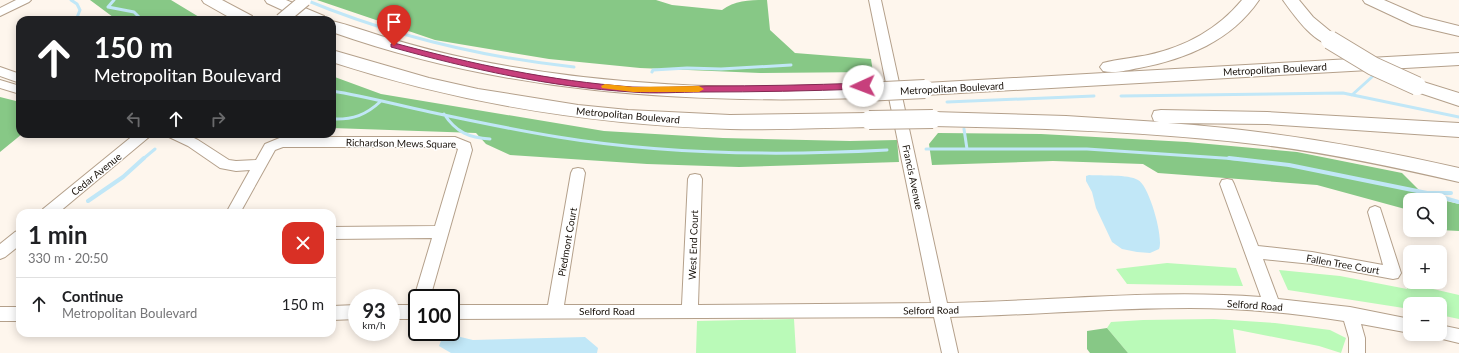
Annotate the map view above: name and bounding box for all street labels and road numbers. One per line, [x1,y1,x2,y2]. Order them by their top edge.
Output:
street label: Metropolitan Boulevard [1223,60,1327,78]
street label: Metropolitan Boulevard [900,79,1004,97]
street label: Metropolitan Boulevard [576,104,680,126]
street label: Richardson Mews Square [346,136,456,150]
street label: Francis Avenue [900,143,926,211]
street label: Cedar Avenue [68,150,124,198]
street label: Piedmont Court [555,206,579,277]
street label: West End Court [686,209,700,280]
street label: Fallen Tree Court [1305,252,1381,276]
street label: Selford Road [1227,297,1283,313]
street label: Selford Road [903,304,959,316]
street label: Selford Road [579,305,635,317]

